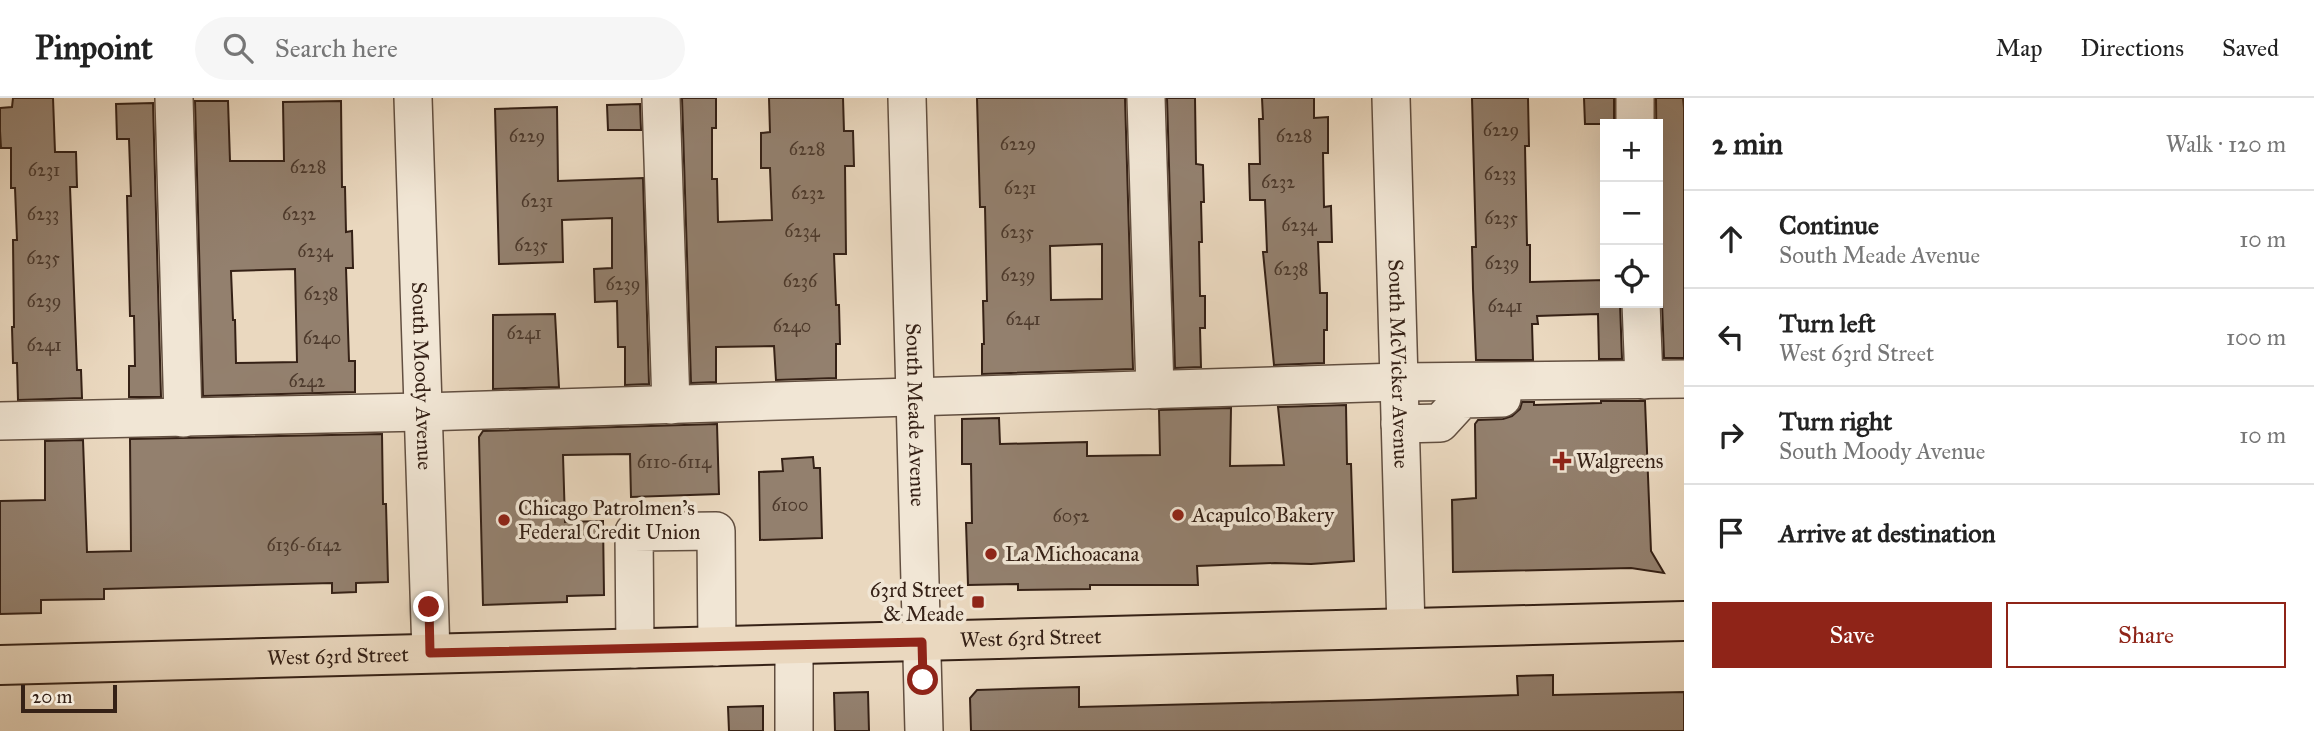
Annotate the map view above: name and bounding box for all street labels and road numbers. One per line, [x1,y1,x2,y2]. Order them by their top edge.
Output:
street label: South McVicker Avenue [1383,259,1414,469]
street label: South Moody Avenue [406,281,438,471]
street label: South Meade Avenue [900,323,931,507]
street label: West 63rd Street [959,623,1102,653]
street label: West 63rd Street [267,641,410,671]

